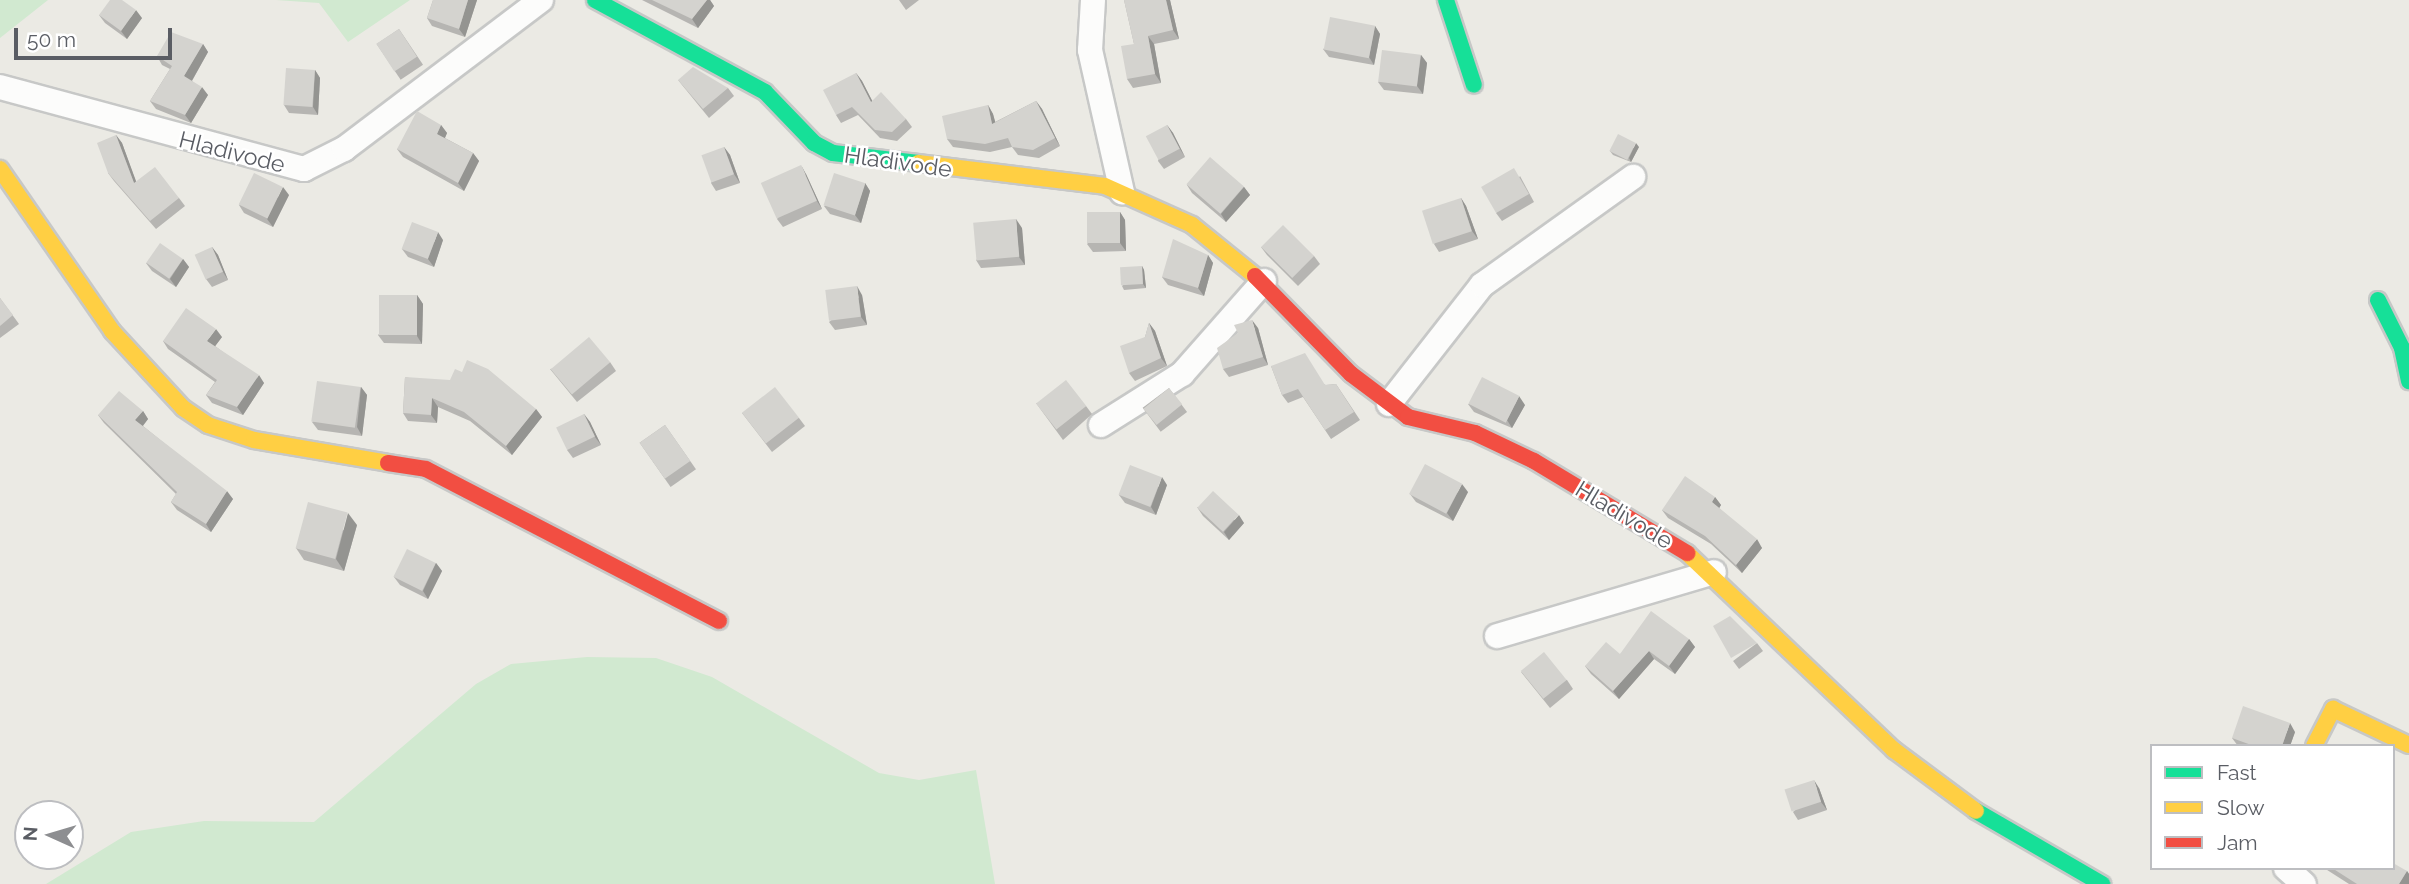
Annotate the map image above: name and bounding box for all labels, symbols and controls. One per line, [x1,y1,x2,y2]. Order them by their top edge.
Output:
scale bar [18,14,175,58]
text: 50 m [27,27,76,52]
street label: Hladivode [176,125,288,179]
street label: Hladivode [842,141,954,183]
street label: Hladivode [1570,475,1678,555]
legend [2150,744,2395,870]
text: Fast [2217,760,2257,785]
text: Slow [2217,795,2265,820]
north arrow [14,800,84,870]
text: N [19,826,42,842]
text: Jam [2217,830,2258,855]

